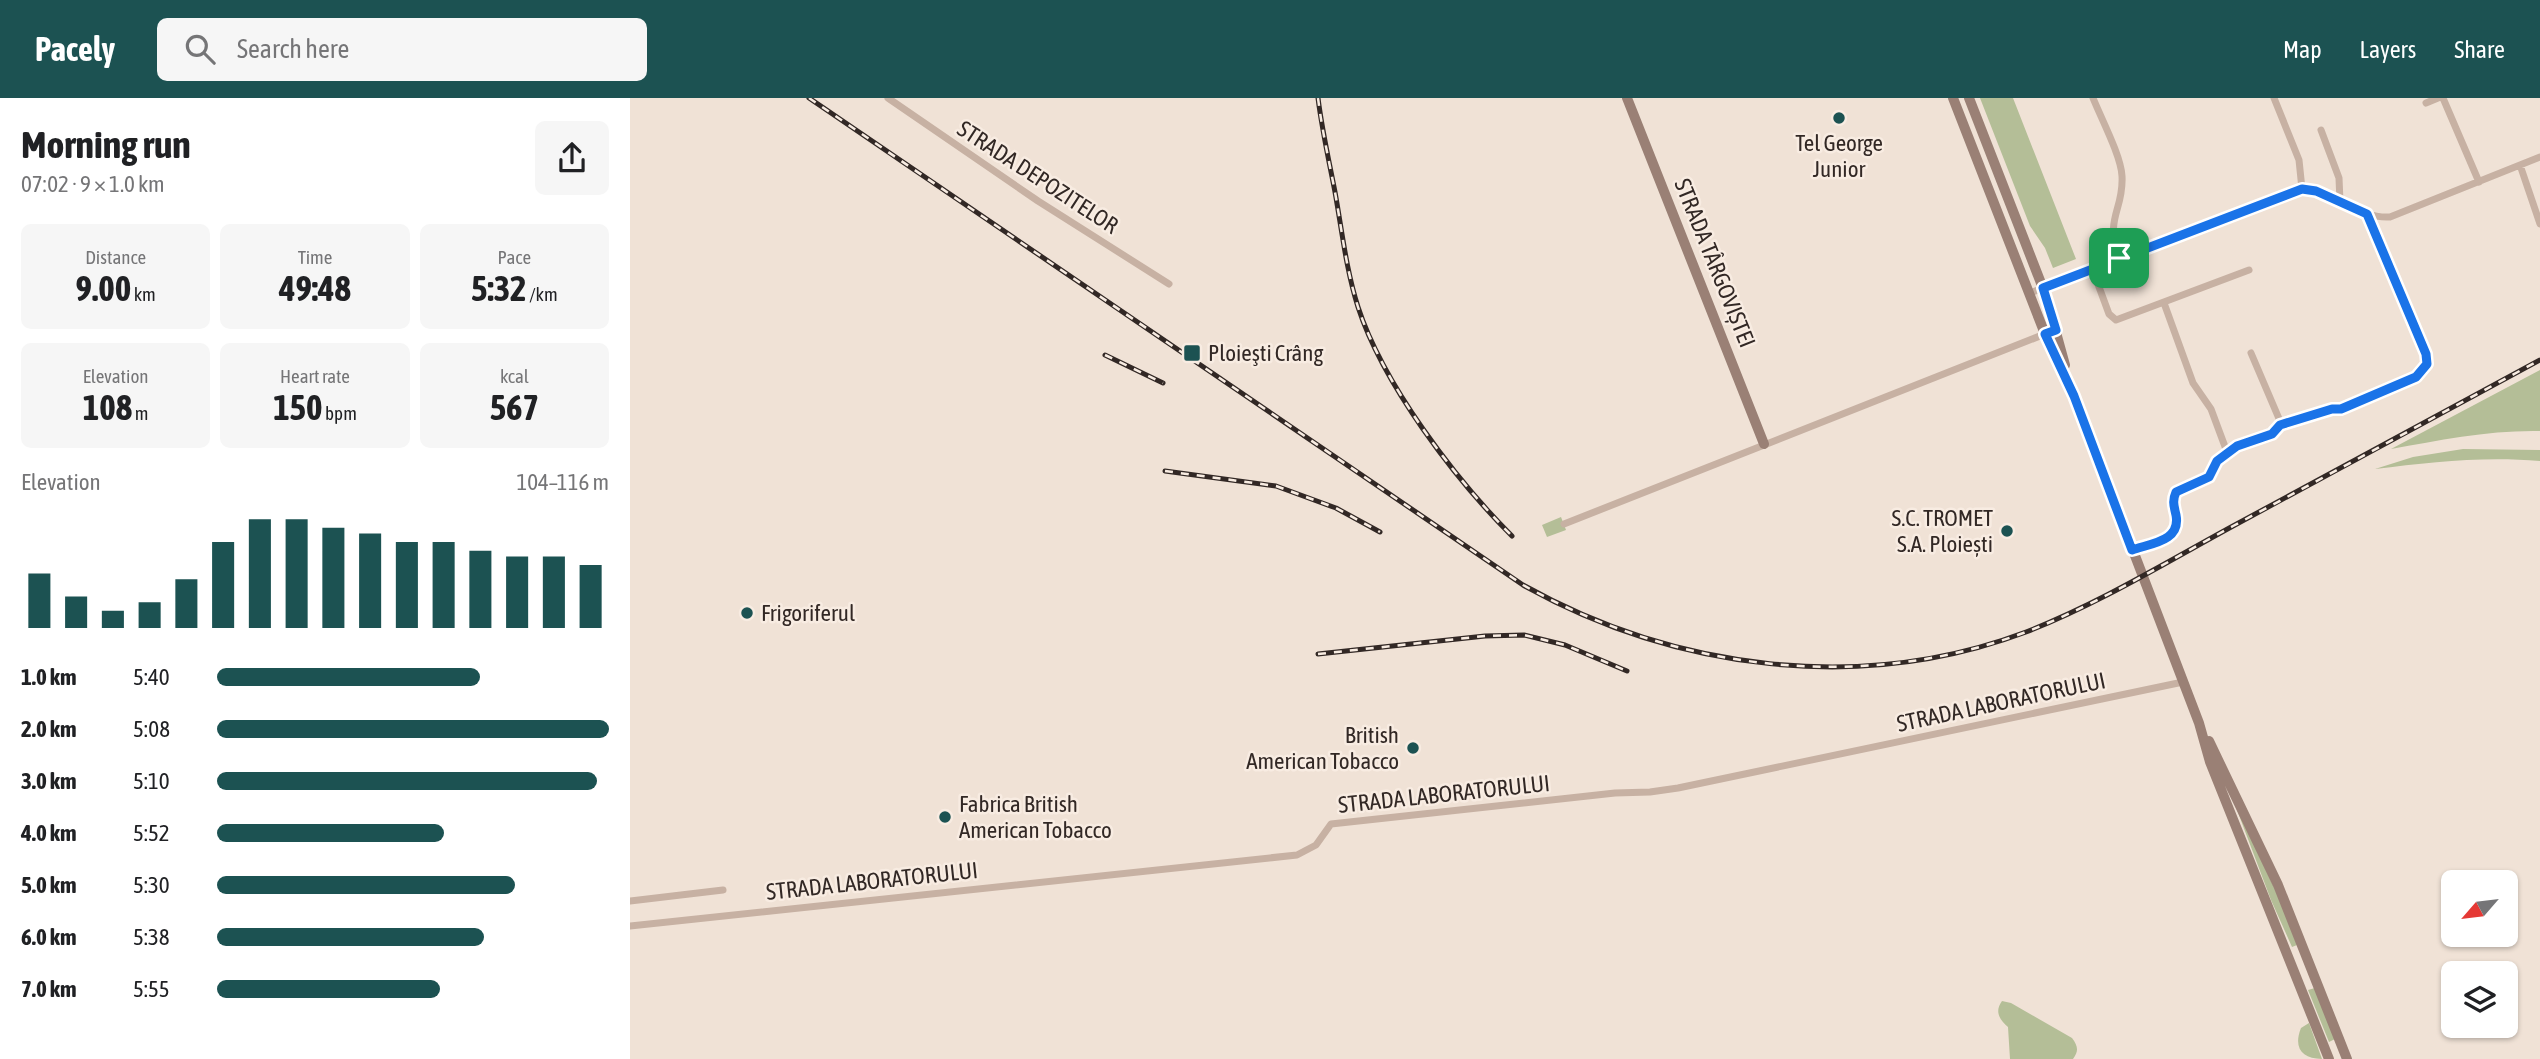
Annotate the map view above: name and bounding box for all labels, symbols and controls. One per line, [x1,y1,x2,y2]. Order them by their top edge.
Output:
search box [157,18,647,81]
text: Pacely [35,30,115,68]
icon: search [181,30,219,68]
text: Search here [237,34,349,64]
text: Map [2283,36,2322,63]
text: Layers [2360,36,2416,63]
text: Share [2454,36,2505,63]
marker: Tel George Junior [1831,110,1847,126]
street label: STRADA DEPOZITELOR [953,115,1124,239]
button: share [535,121,609,195]
text: Morning run [21,123,191,166]
place label: Tel George Junior [1795,130,1883,182]
text: 07:02 · 9 × 1.0 km [21,171,165,197]
street label: STRADA TÂRGOVIȘTEI [1669,175,1761,351]
pin [2089,228,2149,288]
icon: arrive [2100,239,2138,277]
text: Distance [85,246,146,268]
text: Time [298,246,332,268]
text: Pace [498,246,531,268]
text: 9.00 [76,268,131,308]
text: 49:48 [279,268,351,308]
text: 5:32 [471,268,527,308]
text: km [131,283,156,305]
text: /km [527,283,558,305]
place label: Ploieşti Crâng [1208,340,1323,366]
marker: Ploieşti Crâng [1182,343,1202,363]
text: Elevation [83,365,149,387]
text: Heart rate [280,365,350,387]
text: kcal [500,365,529,387]
text: 108 [83,387,132,427]
text: 150 [273,387,323,427]
text: 567 [490,387,539,427]
text: m [132,402,148,424]
text: bpm [323,402,357,424]
text: Elevation [21,469,101,495]
text: 104–116 m [516,469,609,495]
place label: S.C. TROMET S.A. Ploiești [1892,505,1993,557]
marker: S.C. TROMET S.A. Ploiești [1999,523,2015,539]
place label: Frigoriferul [761,600,855,626]
marker: Frigoriferul [739,605,755,621]
text: 1.0 km [21,664,77,690]
text: 5:40 [133,664,170,690]
street label: STRADA LABORATORULUI [1894,667,2108,737]
text: 2.0 km [21,716,77,742]
text: 5:08 [133,716,170,742]
place label: British American Tobacco [1246,722,1399,774]
marker: British American Tobacco [1405,740,1421,756]
text: 3.0 km [21,768,77,794]
text: 5:10 [133,768,170,794]
street label: STRADA LABORATORULUI [1337,770,1551,818]
place label: Fabrica British American Tobacco [959,791,1112,843]
marker: Fabrica British American Tobacco [937,809,953,825]
text: 4.0 km [21,820,77,846]
text: 5:52 [133,820,170,846]
street label: STRADA LABORATORULUI [765,857,979,905]
north arrow [2441,870,2518,947]
map controls [2441,870,2518,1038]
text: 5.0 km [21,872,77,898]
text: 5:30 [133,872,170,898]
text: 6.0 km [21,924,77,950]
text: 5:38 [133,924,170,950]
button: layers [2441,961,2518,1038]
text: 7.0 km [21,976,77,1002]
text: 5:55 [133,976,170,1002]

